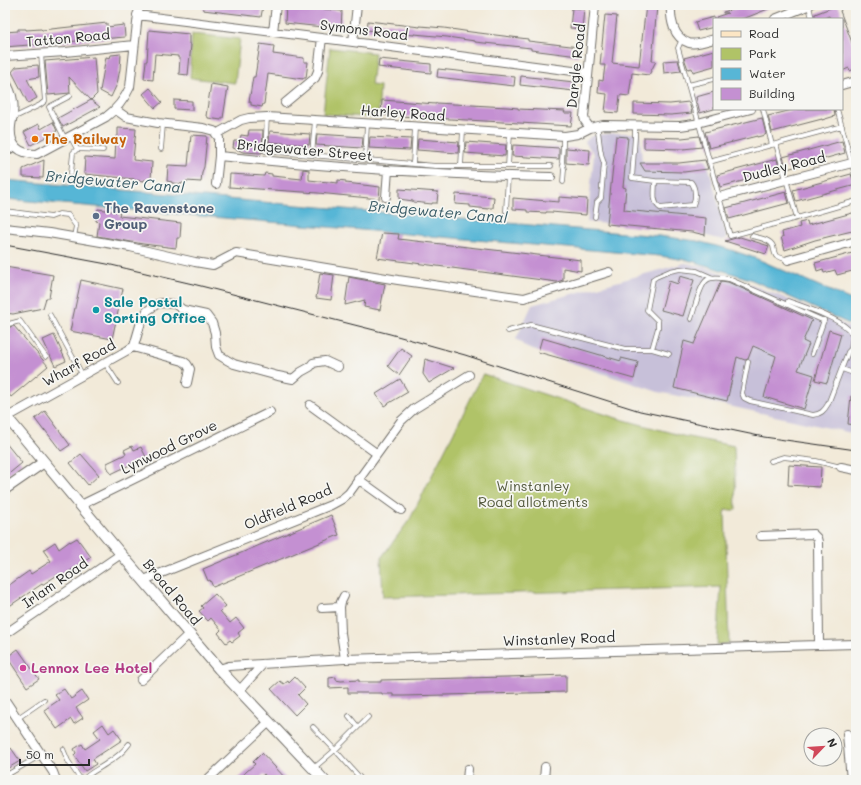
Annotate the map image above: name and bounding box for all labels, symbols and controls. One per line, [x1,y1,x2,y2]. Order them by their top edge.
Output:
street label: Symons Road [319,15,409,44]
legend [713,18,843,110]
street label: Dargle Road [562,23,589,109]
street label: Tatton Road [25,24,111,51]
text: Road [749,25,779,41]
text: Park [749,45,776,61]
text: Water [749,65,786,81]
text: Building [749,85,795,101]
street label: Harley Road [360,100,446,125]
place label: The Railway [43,129,127,148]
marker: The Railway [30,134,40,144]
street label: Bridgewater Street [236,134,374,165]
street label: Dudley Road [740,147,828,186]
water label: Bridgewater Canal [45,165,186,197]
water label: Bridgewater Canal [368,195,509,227]
place label: The Ravenstone Group [104,198,214,233]
marker: The Ravenstone Group [91,211,101,221]
place label: Sale Postal Sorting Office [104,292,206,327]
marker: Sale Postal Sorting Office [91,305,101,315]
street label: Wharf Road [39,335,119,390]
street label: Lynwood Grove [117,415,220,478]
park label: Winstanley Road allotments [478,476,588,511]
street label: Oldfield Road [241,479,335,534]
street label: Irlam Road [18,553,91,612]
street label: Broad Road [139,555,206,629]
street label: Winstanley Road [502,627,616,650]
place label: Lennox Lee Hotel [31,658,152,677]
marker: Lennox Lee Hotel [18,663,28,673]
north arrow [803,727,843,767]
text: N [824,736,841,750]
scale bar [20,741,89,767]
text: 50 m [26,746,54,762]

